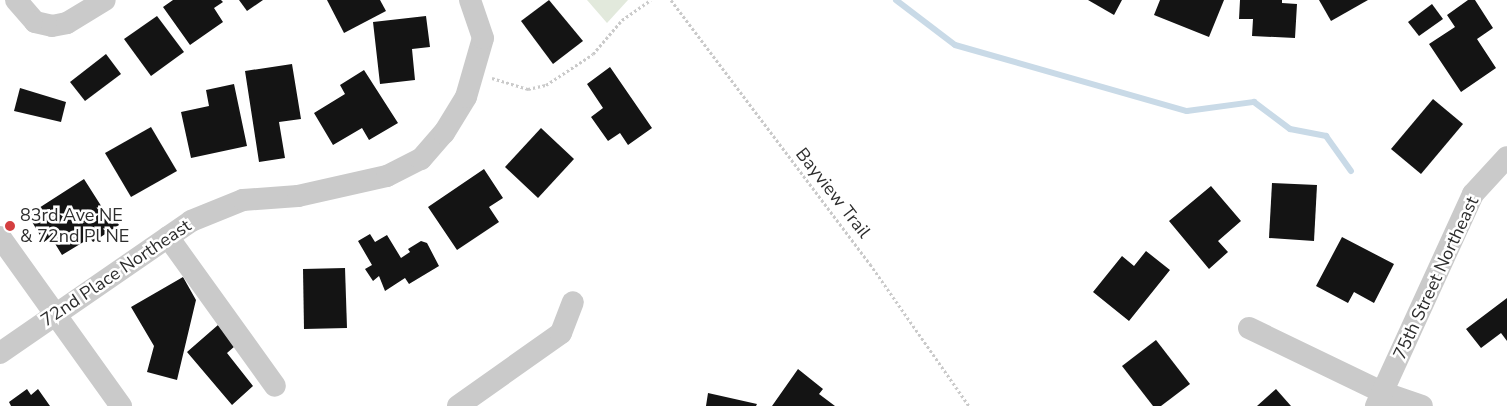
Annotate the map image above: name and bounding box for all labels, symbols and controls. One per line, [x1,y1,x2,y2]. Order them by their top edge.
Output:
street label: Bayview Trail [791,144,875,242]
street label: 75th Street Northeast [1389,193,1483,363]
place label: 83rd Ave NE & 72nd Pl NE [20,205,129,248]
street label: 72nd Place Northeast [37,215,195,331]
marker: 83rd Ave NE & 72nd Pl NE [4,220,16,232]

